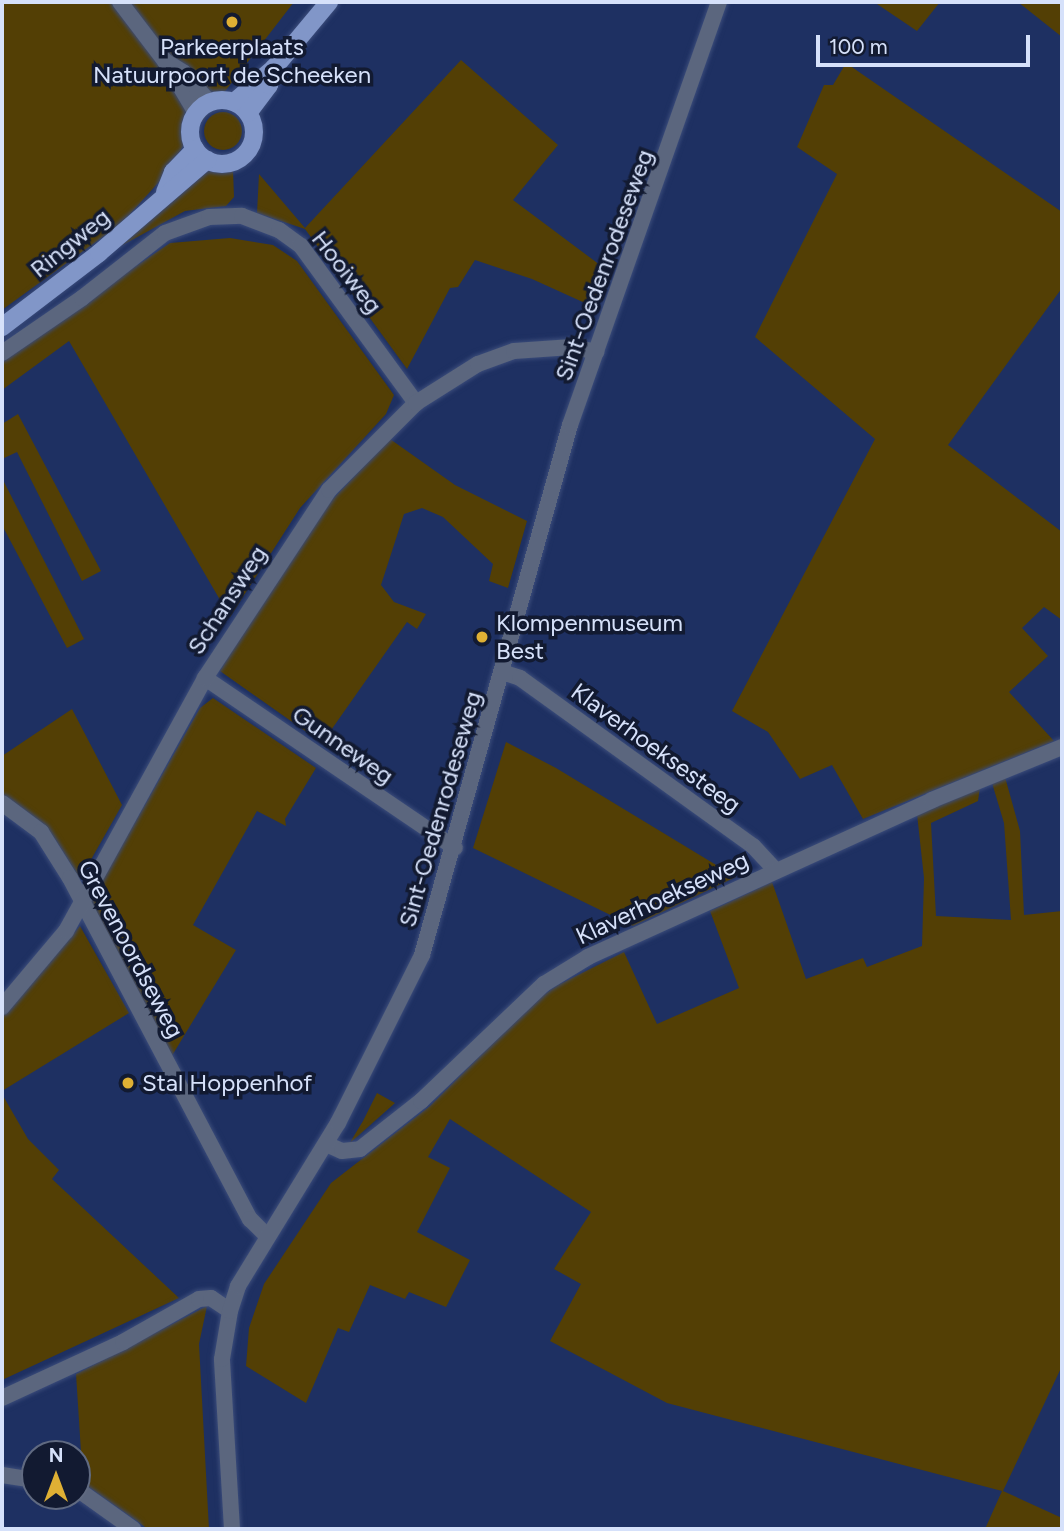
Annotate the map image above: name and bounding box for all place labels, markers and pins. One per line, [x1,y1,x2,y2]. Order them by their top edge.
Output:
marker: Parkeerplaats Natuurpoort de Scheeken [224,14,240,30]
place label: Parkeerplaats Natuurpoort de Scheeken [93,33,371,89]
place label: Klompenmuseum Best [496,609,683,665]
marker: Klompenmuseum Best [474,629,490,645]
place label: Stal Hoppenhof [142,1069,312,1097]
marker: Stal Hoppenhof [120,1075,136,1091]

